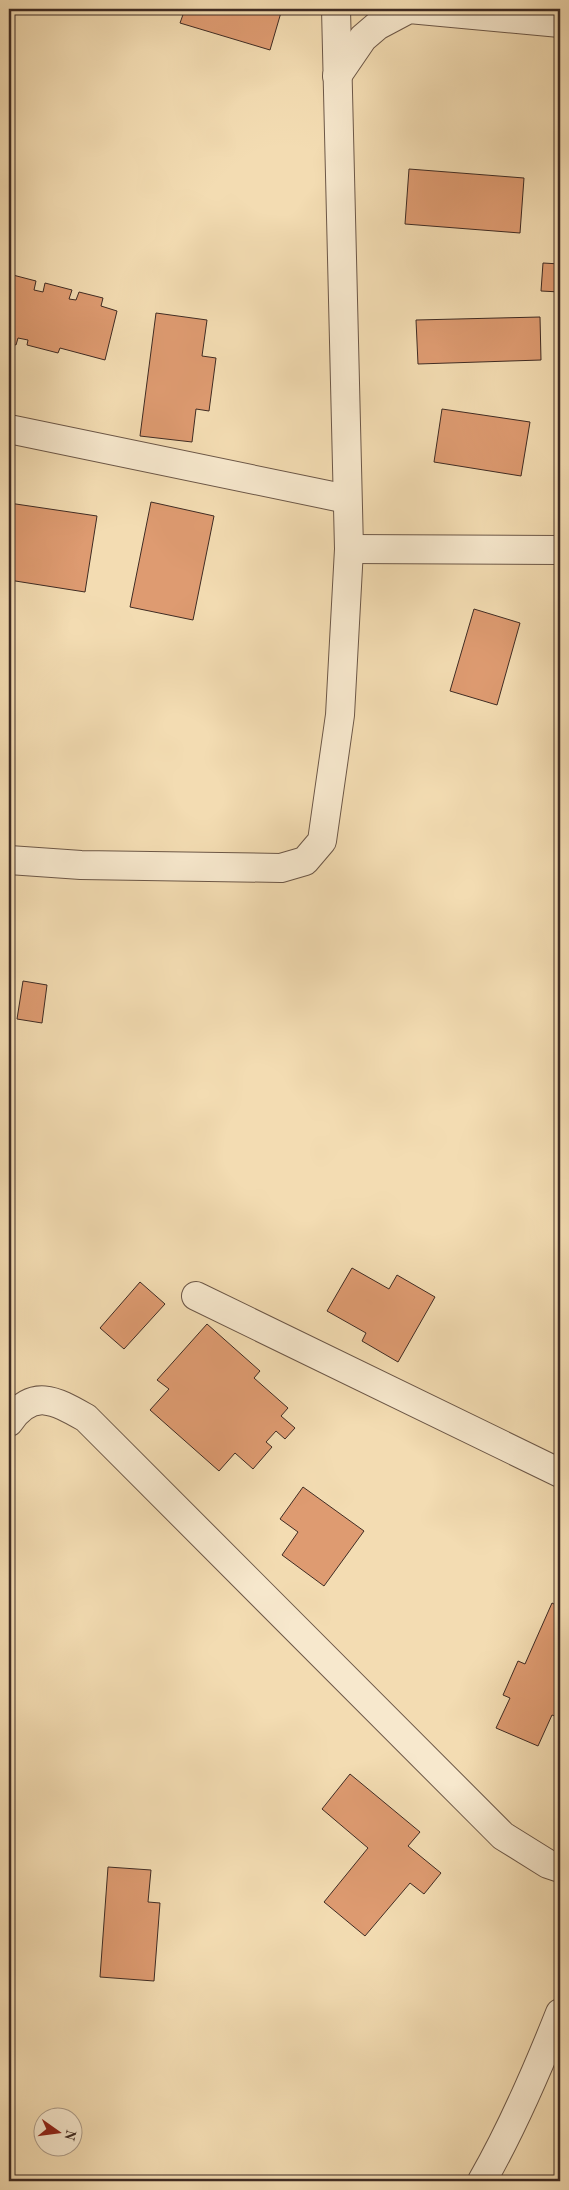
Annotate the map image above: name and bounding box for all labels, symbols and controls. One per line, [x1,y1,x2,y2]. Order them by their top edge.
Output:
north arrow [32,2108,82,2158]
text: N [61,2128,78,2142]

